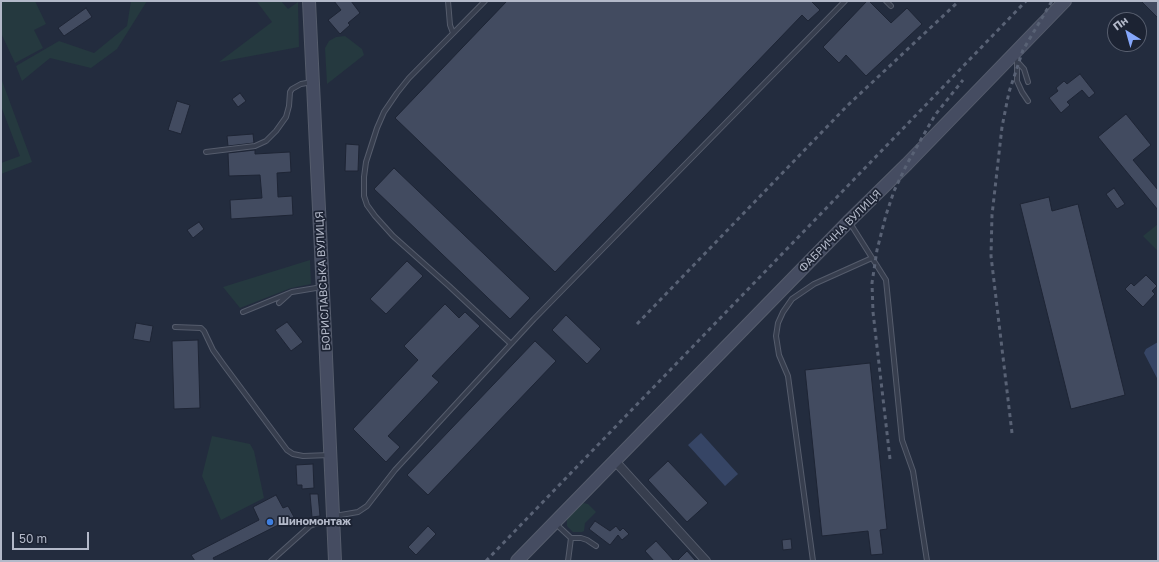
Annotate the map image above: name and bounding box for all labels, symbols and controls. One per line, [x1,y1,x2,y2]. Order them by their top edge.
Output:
north arrow [1107,12,1147,52]
text: Пн [1110,13,1130,33]
street label: ФАБРИЧНА ВУЛИЦЯ [796,187,884,275]
street label: БОРИСЛАВСЬКА ВУЛИЦЯ [313,211,333,351]
place label: Шиномонтаж [278,515,351,529]
marker: Шиномонтаж [265,517,275,527]
scale bar [14,524,91,550]
text: 50 m [19,531,47,546]

